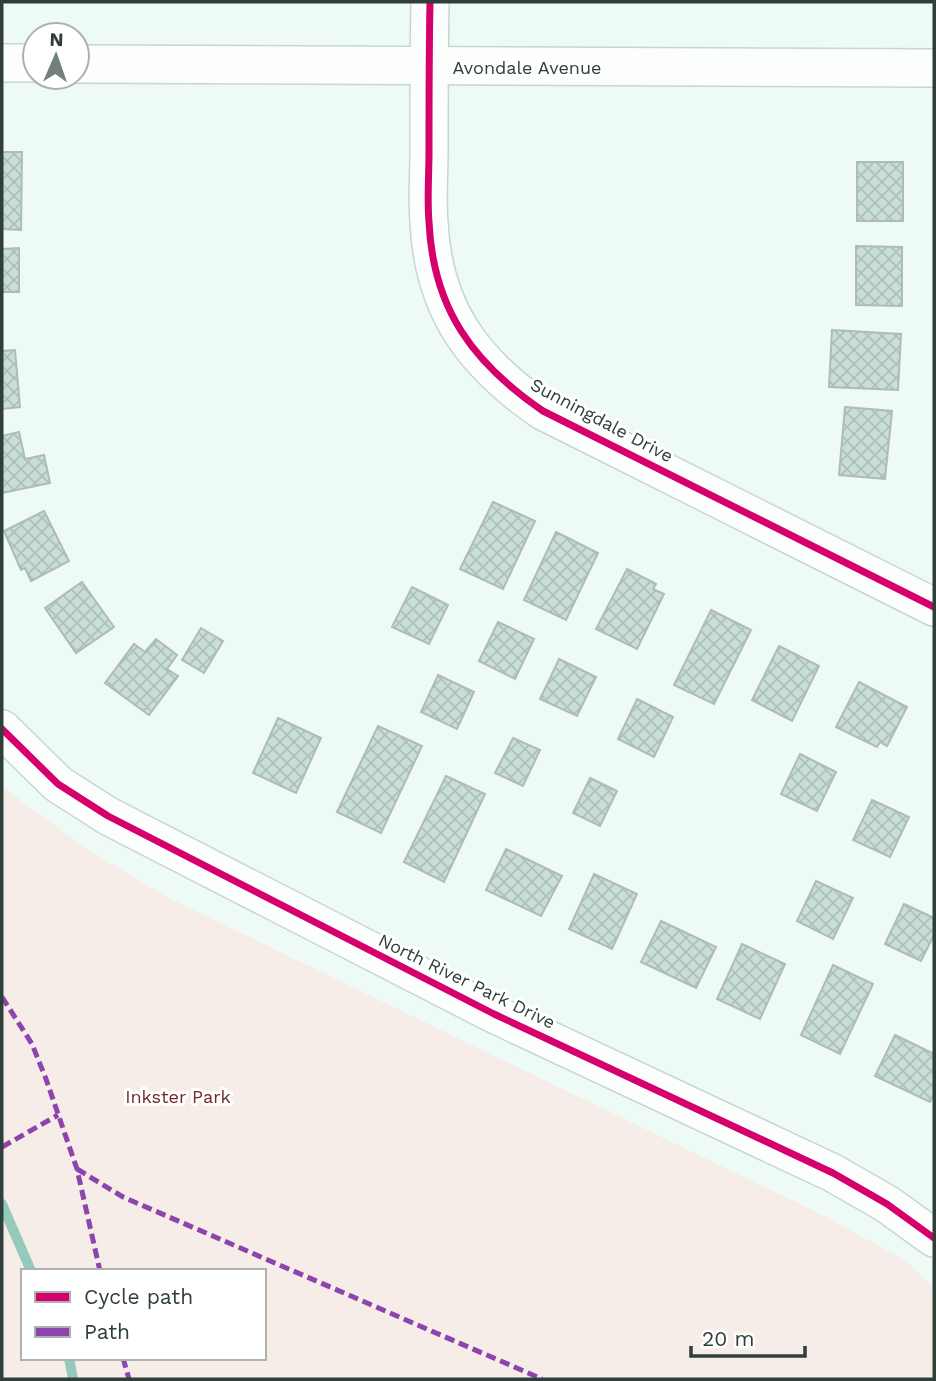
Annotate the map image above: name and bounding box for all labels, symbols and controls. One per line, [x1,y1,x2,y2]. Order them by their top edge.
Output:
north arrow [21,21,91,91]
text: N [49,28,64,51]
street label: Avondale Avenue [452,57,602,78]
street label: Sunningdale Drive [527,373,677,467]
street label: North River Park Drive [375,929,559,1033]
park label: Inkster Park [125,1086,231,1107]
legend [21,1269,266,1360]
text: Cycle path [84,1284,193,1309]
scale bar [691,1314,805,1358]
text: Path [84,1319,130,1344]
text: 20 m [702,1326,754,1351]

